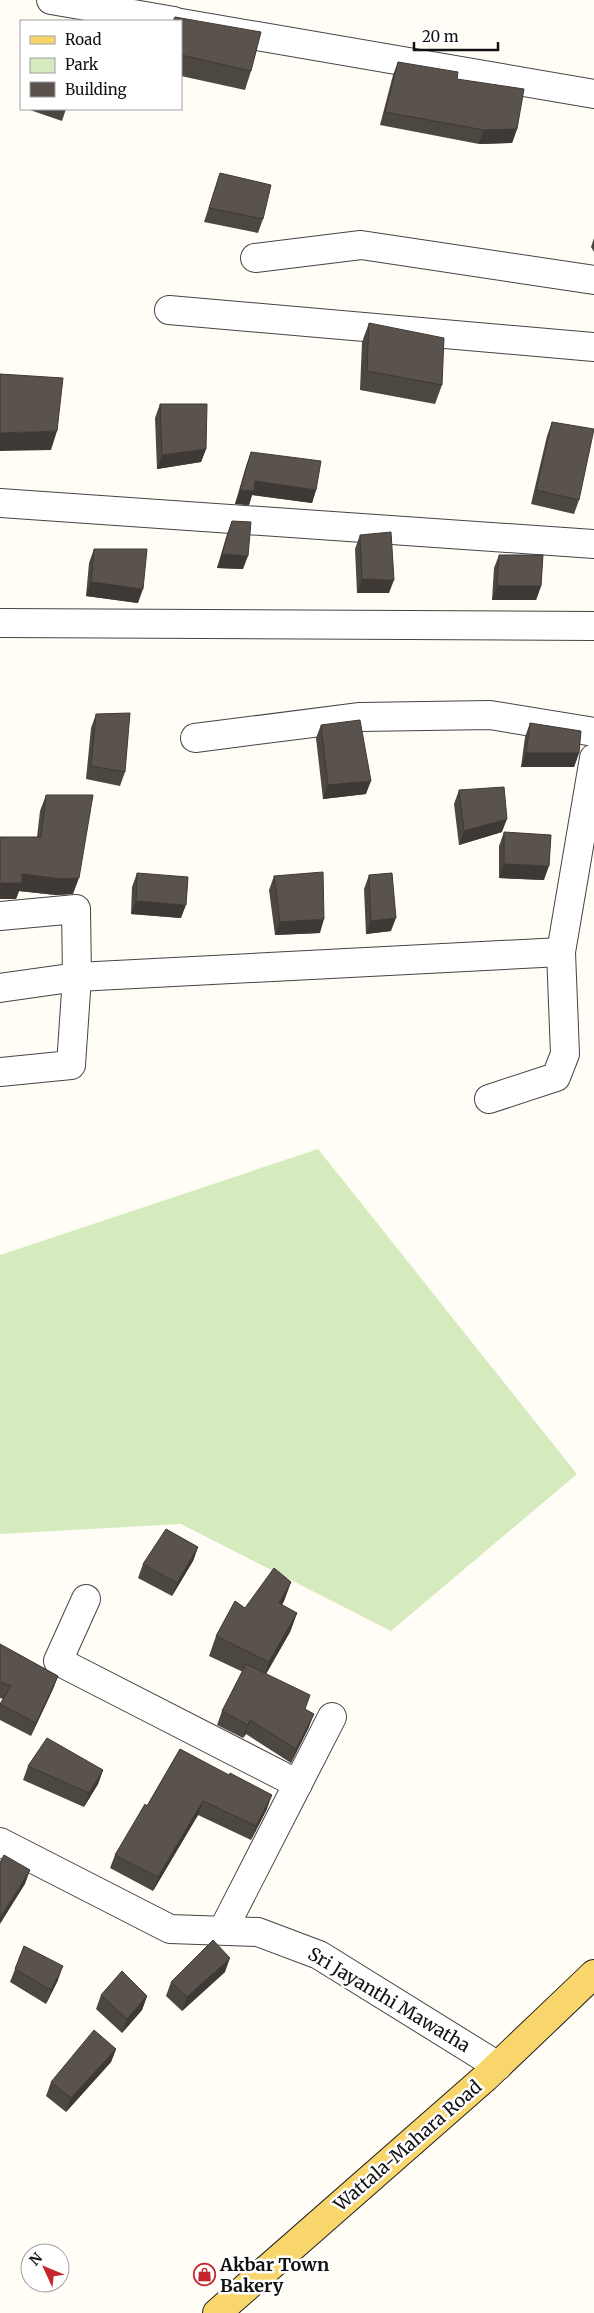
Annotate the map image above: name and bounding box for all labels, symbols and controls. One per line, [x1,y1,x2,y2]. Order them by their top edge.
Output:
legend [20,20,182,110]
scale bar [414,20,498,52]
text: 20 m [422,27,459,46]
text: Road [65,30,101,49]
text: Park [65,55,99,74]
text: Building [65,80,127,99]
street label: Sri Jayanthi Mawatha [304,1942,475,2057]
street label: Wattala-Mahara Road [328,2075,486,2217]
north arrow [20,2243,70,2293]
text: N [25,2249,46,2269]
place label: Akbar Town Bakery [219,2253,329,2297]
shop icon: Akbar Town Bakery [192,2263,216,2287]

